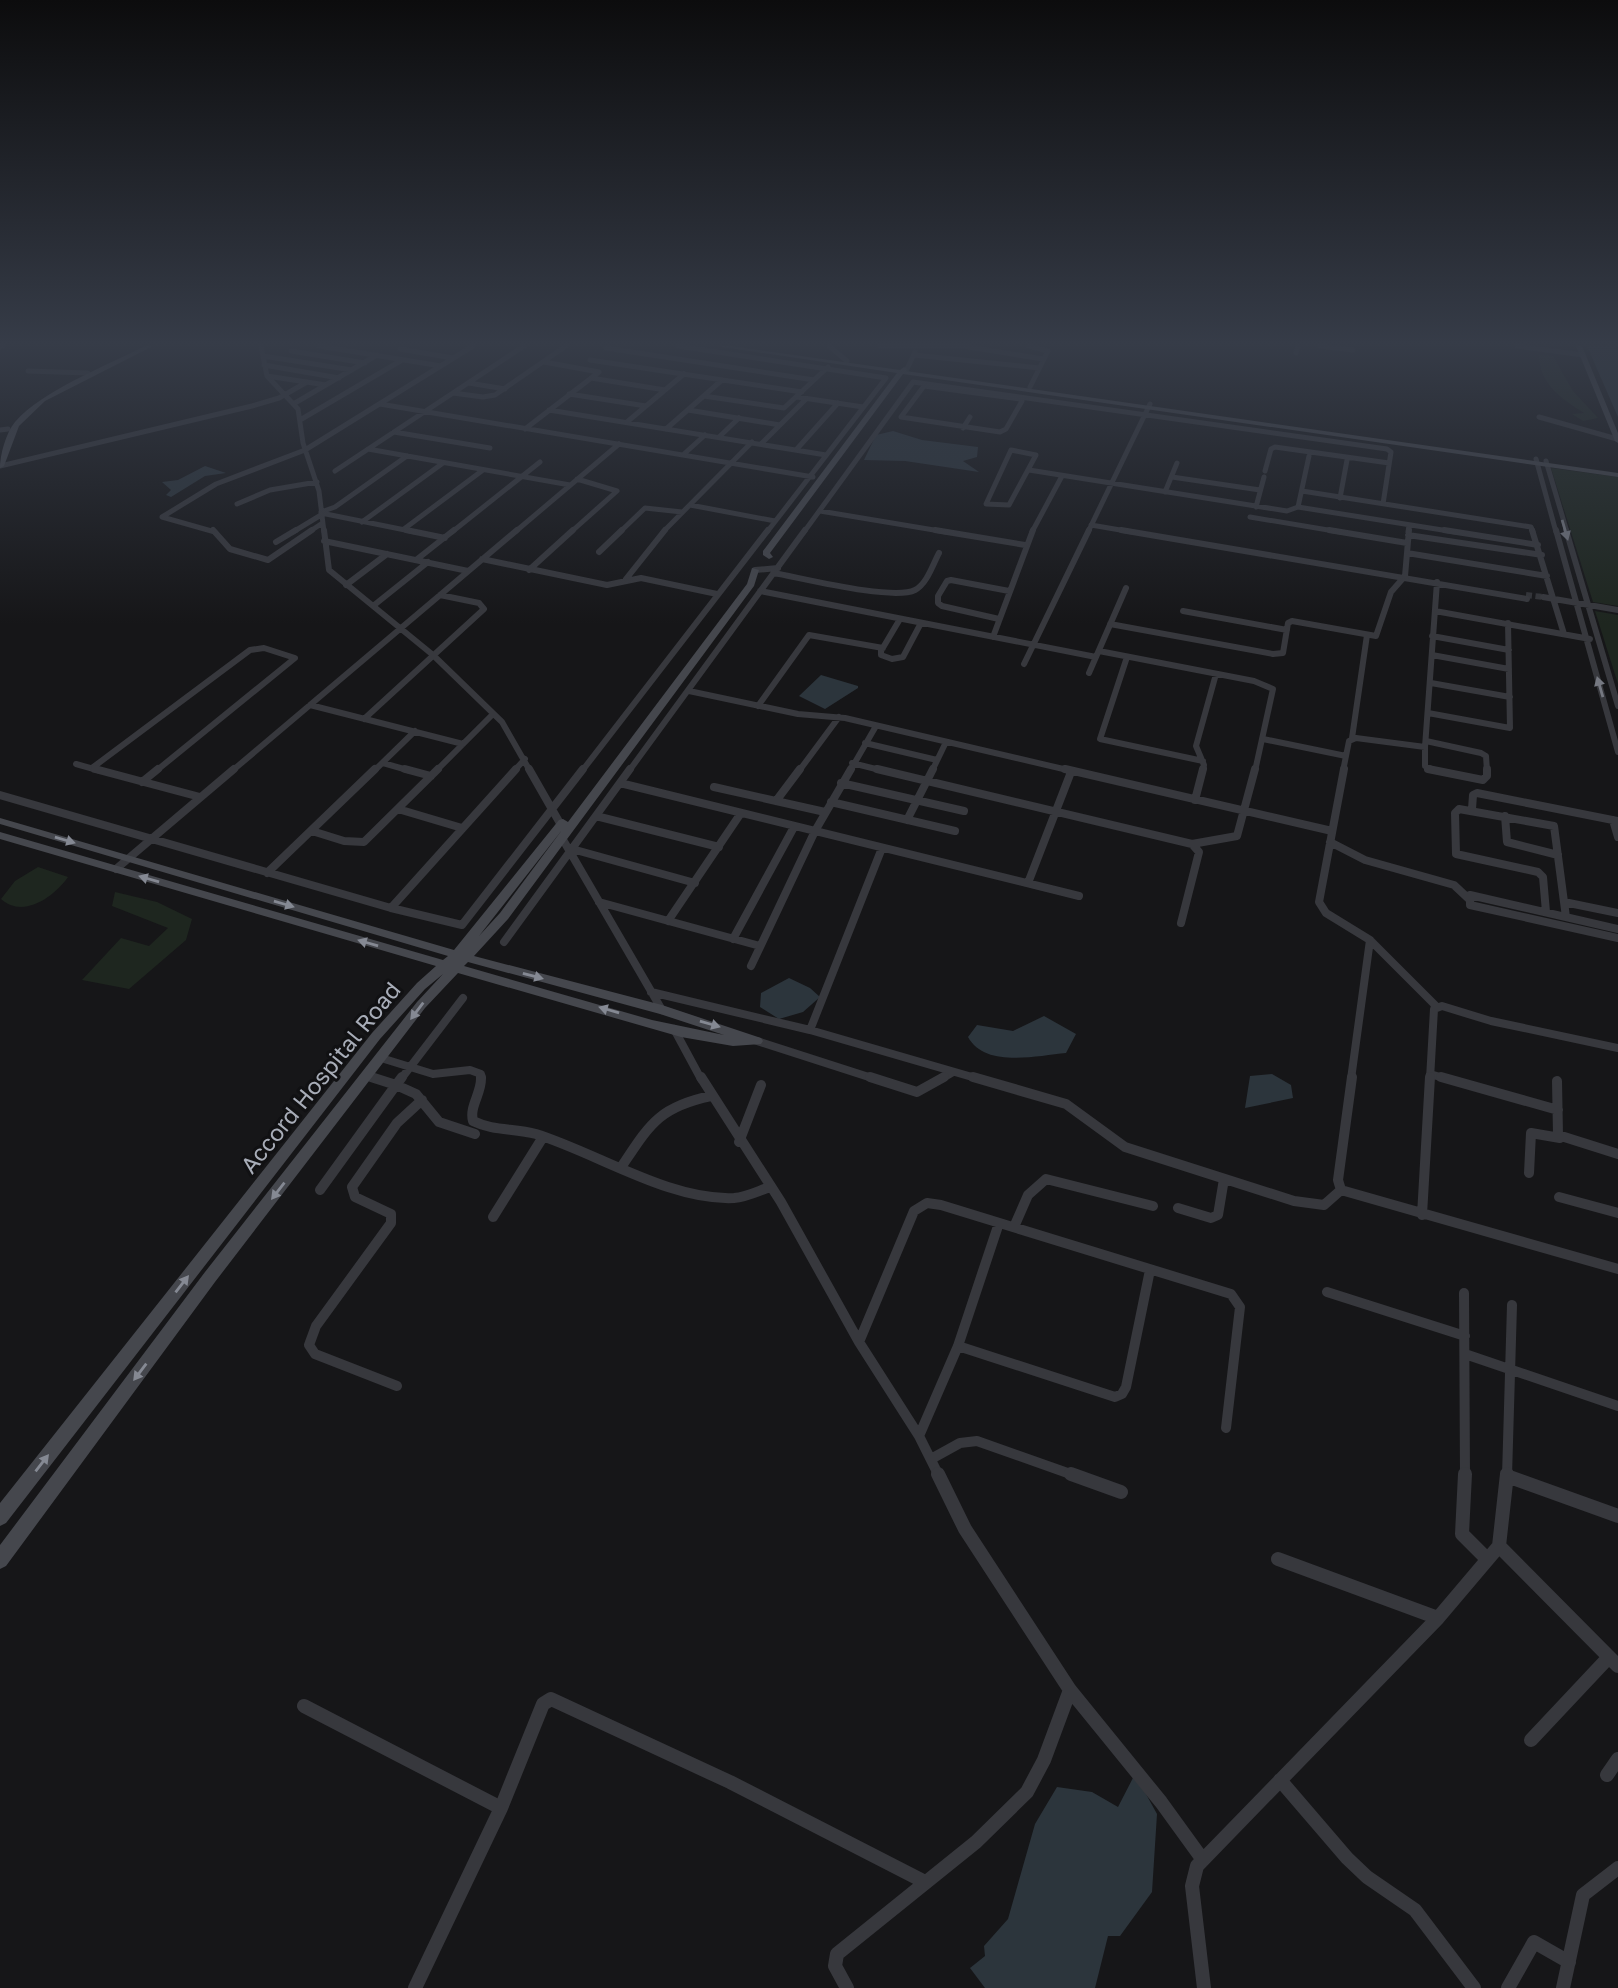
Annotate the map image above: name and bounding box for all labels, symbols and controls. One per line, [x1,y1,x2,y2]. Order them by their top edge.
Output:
one-way arrow [1560,519,1571,541]
one-way arrow [1594,676,1604,697]
one-way arrow [55,835,77,846]
one-way arrow [138,874,159,884]
one-way arrow [273,900,294,910]
one-way arrow [357,938,378,948]
one-way arrow [523,971,545,982]
street label: Accord Hospital Road [234,976,406,1178]
one-way arrow [410,1002,424,1020]
one-way arrow [598,1005,619,1015]
one-way arrow [700,1020,721,1030]
one-way arrow [271,1182,286,1200]
one-way arrow [174,1275,189,1292]
one-way arrow [133,1363,147,1381]
one-way arrow [34,1454,49,1472]

